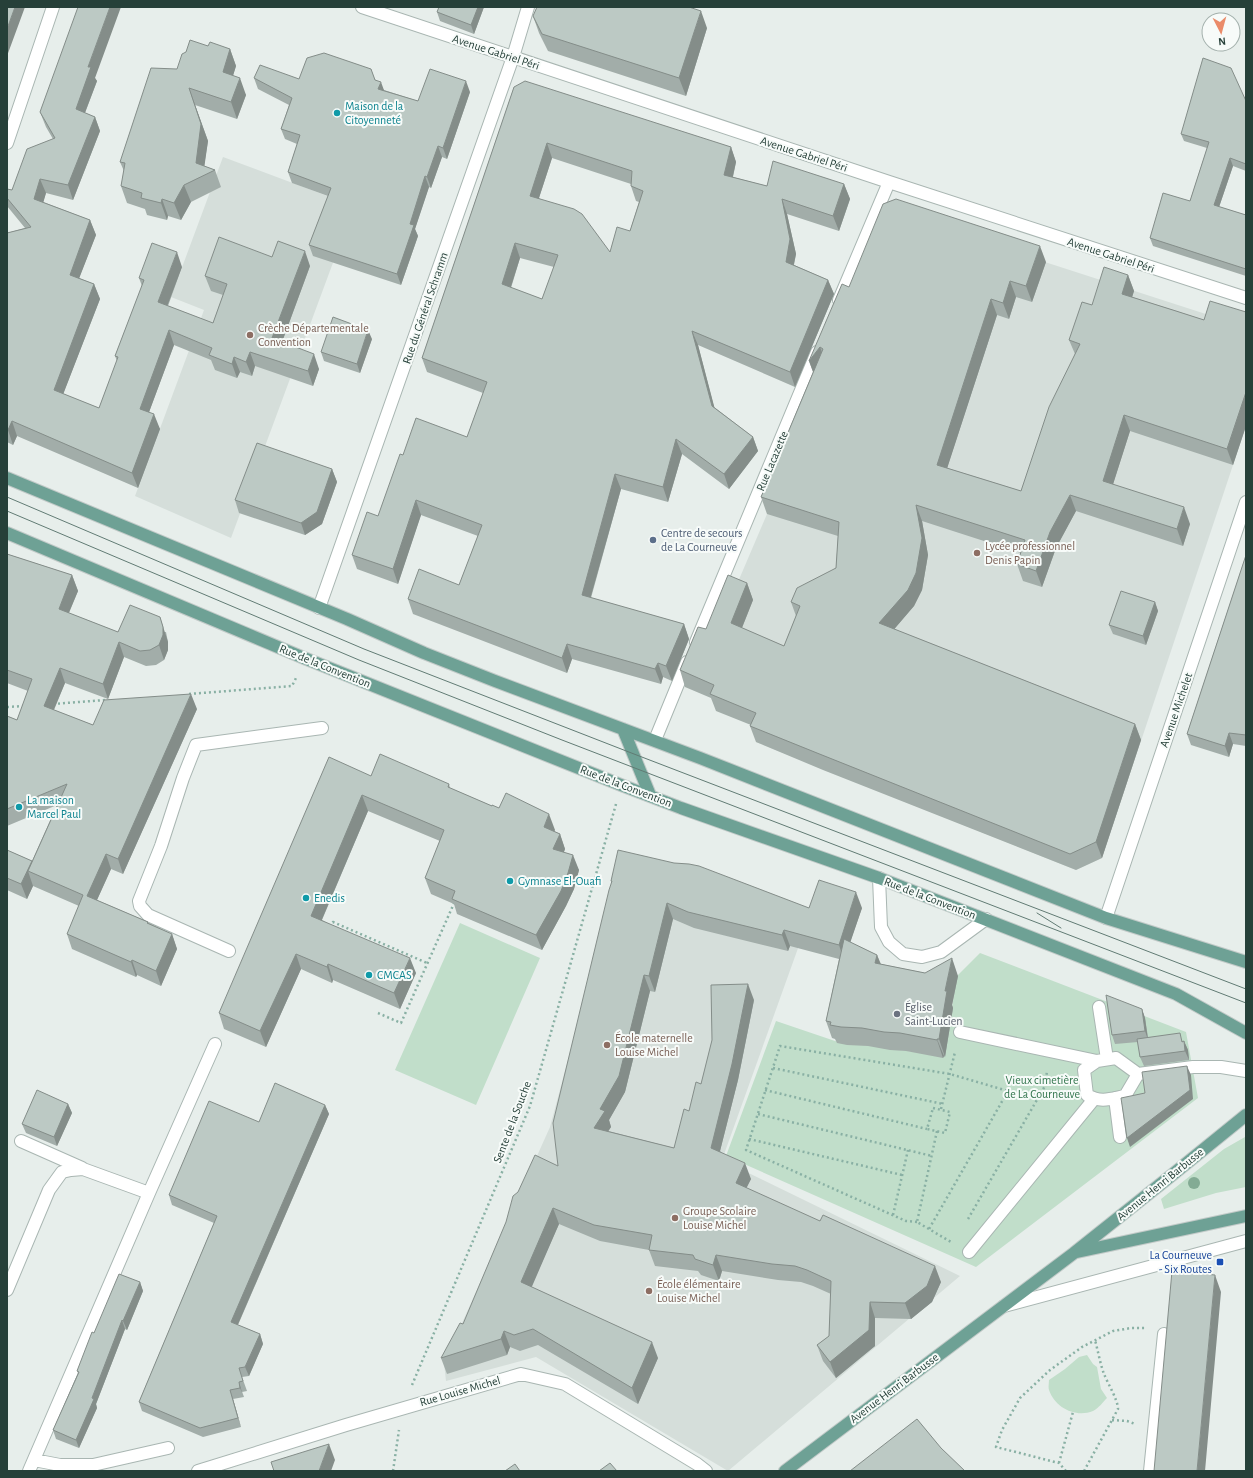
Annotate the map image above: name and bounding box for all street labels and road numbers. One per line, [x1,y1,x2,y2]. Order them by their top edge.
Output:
street label: Avenue Gabriel Péri [451,32,541,72]
street label: Avenue Gabriel Péri [759,134,849,174]
street label: Avenue Gabriel Péri [1066,235,1156,275]
street label: Rue du Général Schramm [400,251,450,365]
street label: Rue Lacazette [754,429,790,493]
street label: Rue de la Convention [278,642,372,690]
street label: Avenue Michelet [1158,671,1194,749]
street label: Rue de la Convention [578,763,674,809]
street label: Rue de la Convention [882,875,978,921]
street label: Sente de la Souche [491,1080,533,1164]
street label: Avenue Henri Barbusse [1114,1145,1206,1223]
street label: Avenue Henri Barbusse [847,1351,941,1425]
street label: Rue Louise Michel [418,1374,502,1408]

